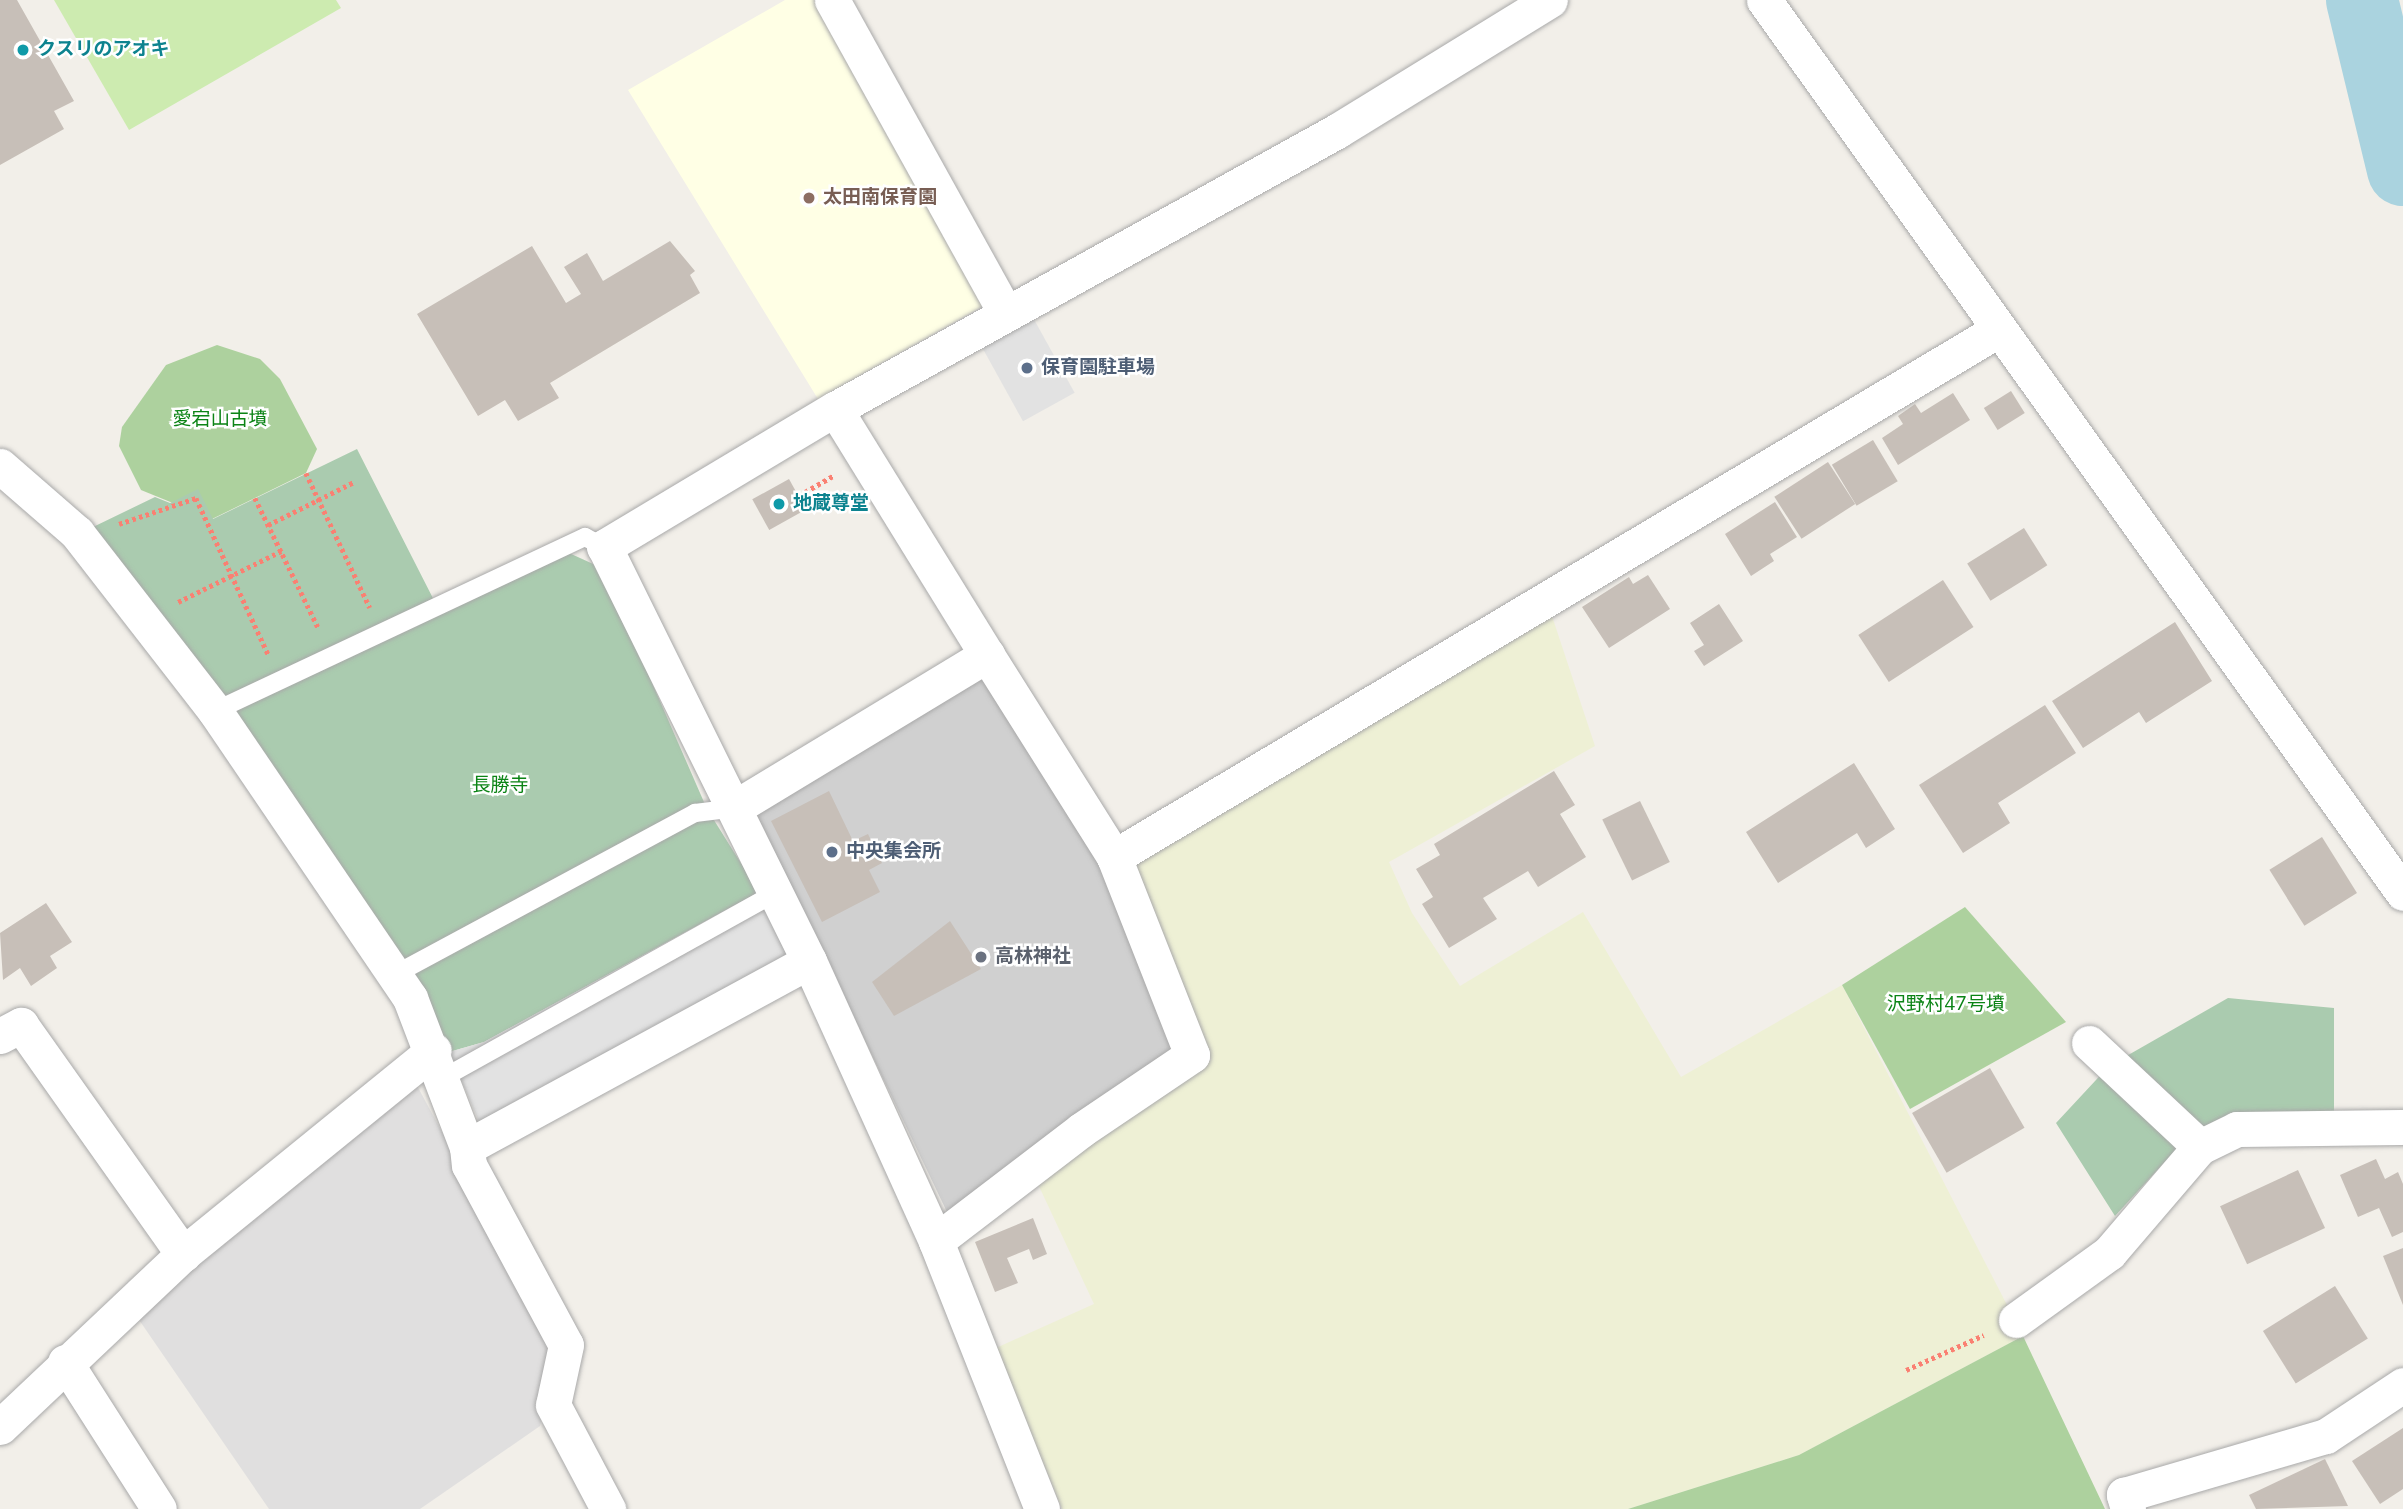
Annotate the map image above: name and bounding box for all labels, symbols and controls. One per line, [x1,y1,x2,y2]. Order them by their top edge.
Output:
place label: クスリのアオキ [37,39,170,61]
marker: クスリのアオキ [15,42,31,58]
place label: 太田南保育園 [823,187,937,209]
marker: 太田南保育園 [801,190,817,206]
place label: 保育園駐車場 [1041,357,1155,379]
marker: 保育園駐車場 [1019,360,1035,376]
park label: 愛宕山古墳 [173,409,267,431]
place label: 地蔵尊堂 [793,493,869,515]
marker: 地蔵尊堂 [771,496,787,512]
park label: 長勝寺 [472,775,528,797]
place label: 中央集会所 [846,841,941,863]
marker: 中央集会所 [824,844,840,860]
place label: 高林神社 [995,946,1071,968]
marker: 高林神社 [973,949,989,965]
park label: 沢野村47号墳 [1887,994,2005,1016]

